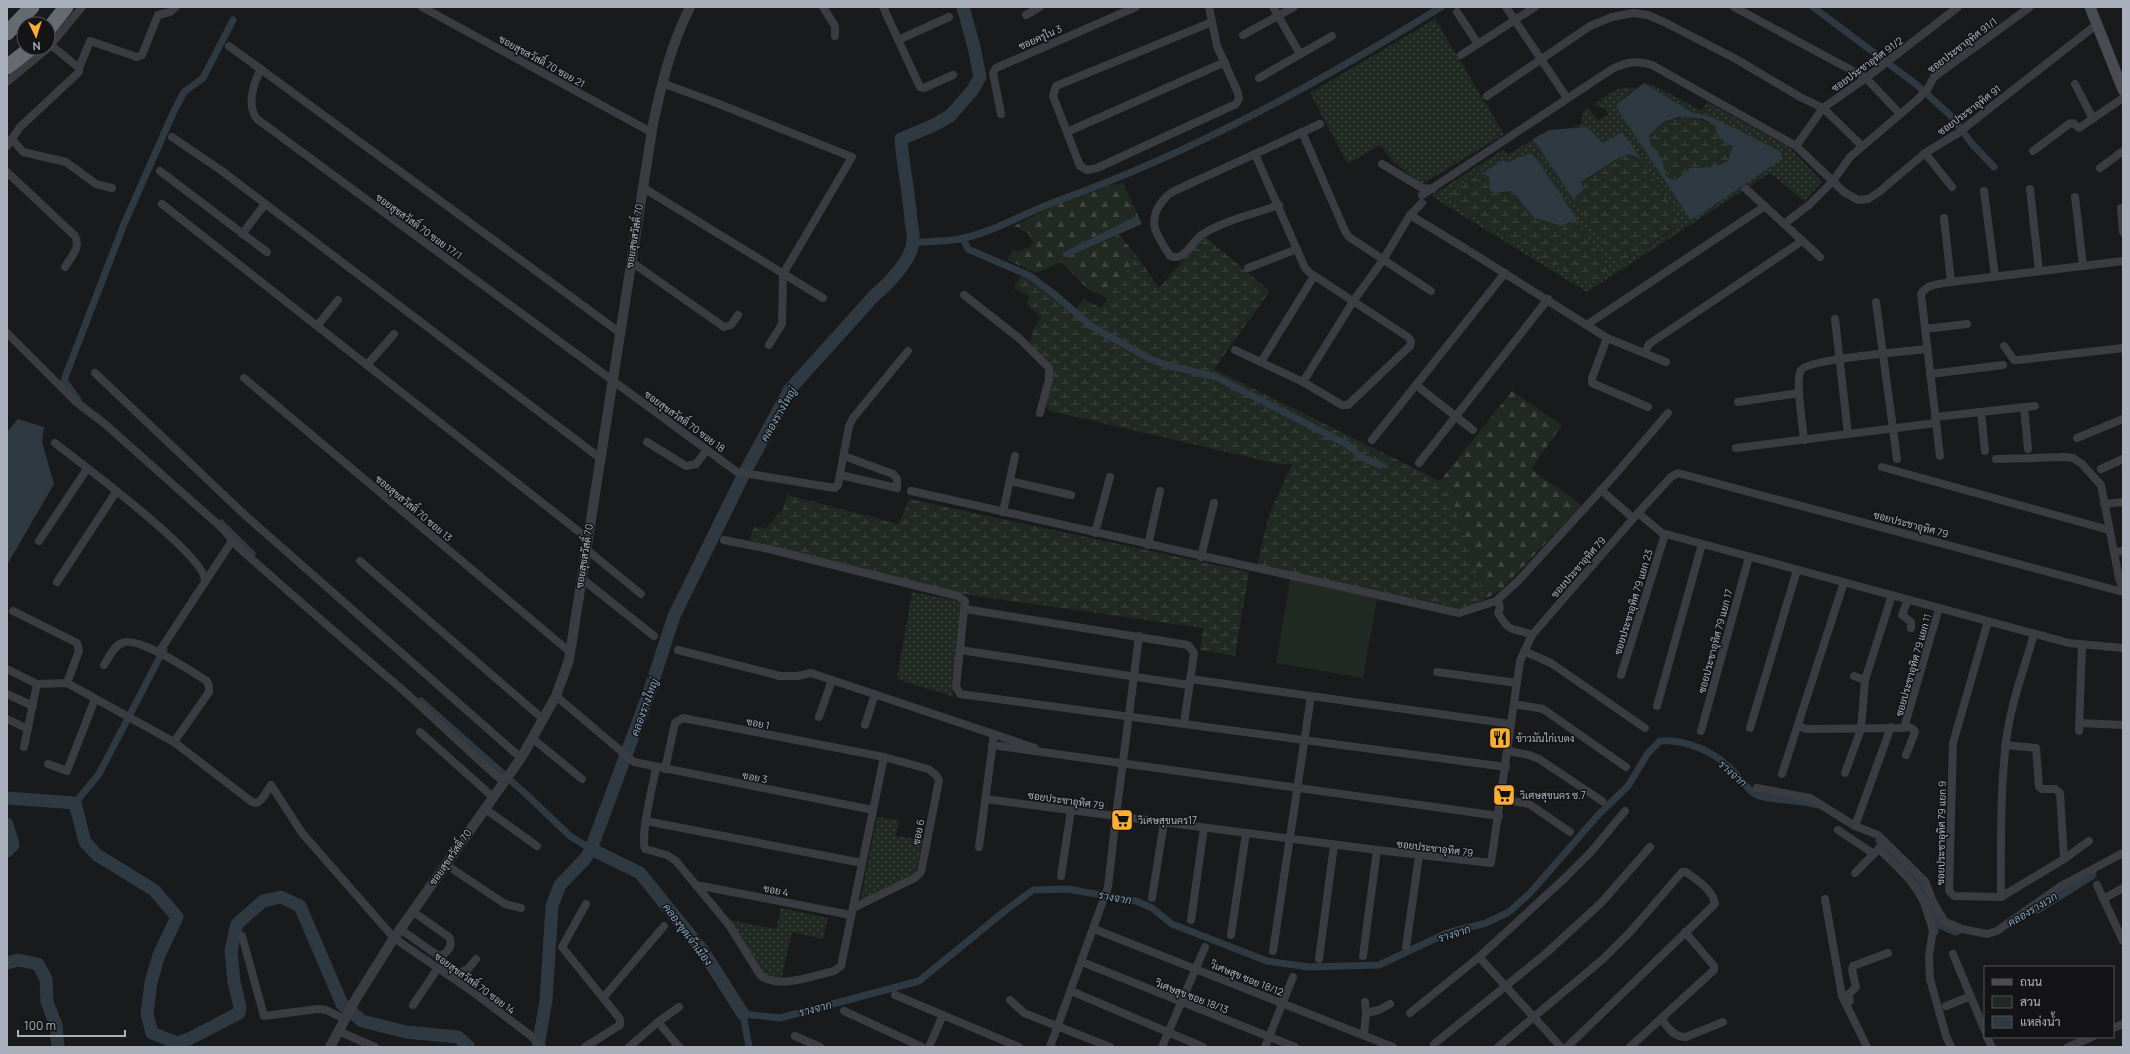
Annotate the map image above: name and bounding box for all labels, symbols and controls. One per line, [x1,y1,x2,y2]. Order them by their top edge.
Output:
street label: ซอยประชาอุทิศ 91/1 [1924,14,2000,77]
north arrow [16,16,56,56]
street label: ซอยครุใน 3 [1016,21,1064,54]
street label: ซอยสุขสวัสดิ์ 70 ซอย 21 [496,30,588,91]
street label: ซอยประชาอุทิศ 91/2 [1828,33,1907,96]
text: N [32,39,41,54]
street label: ซอยประชาอุทิศ 91 [1934,82,2004,139]
street label: ซอยสุขสวัสดิ์ 70 ซอย 17/1 [372,189,466,263]
street label: ซอยสุขสวัสดิ์ 70 [620,202,647,269]
water label: คลองรางใหญ่ [756,383,800,444]
street label: ซอยสุขสวัสดิ์ 70 ซอย 18 [641,386,729,456]
street label: ซอยสุขสวัสดิ์ 70 ซอย 13 [372,470,456,545]
street label: ซอยประชาอุทิศ 79 [1872,507,1950,542]
street label: ซอยสุขสวัสดิ์ 70 [570,522,597,589]
street label: ซอยประชาอุทิศ 79 [1547,533,1609,601]
street label: ซอยประชาอุทิศ 79 แยก 23 [1610,548,1657,657]
street label: ซอยประชาอุทิศ 79 แยก 17 [1694,587,1737,695]
street label: ซอยประชาอุทิศ 79 แยก 11 [1892,612,1935,718]
water label: คลองรางใหญ่ [627,675,662,738]
street label: ซอย 1 [745,714,771,732]
restaurant icon: ข้าวมันไก่เบตง [1487,725,1513,751]
place label: ข้าวมันไก่เบตง [1516,731,1574,745]
water label: รางจาก [1716,756,1750,790]
street label: ซอย 3 [741,768,769,786]
street label: ซอยประชาอุทิศ 79 แยก 9 [1933,781,1950,885]
supermarket icon: วิเศษสุขนคร ซ.7 [1491,782,1517,808]
street label: ซอยประชาอุทิศ 79 [1027,788,1105,813]
place label: วิเศษสุขนคร ซ.7 [1519,788,1586,803]
supermarket icon: วิเศษสุขนคร17 [1109,807,1135,833]
place label: วิเศษสุขนคร17 [1137,813,1197,828]
street label: ซอย 6 [909,818,927,846]
street label: ซอยสุขสวัสดิ์ 70 [424,825,475,888]
street label: ซอยประชาอุทิศ 79 [1396,836,1474,861]
street label: ซอย 4 [762,881,790,899]
water label: รางจาก [1097,887,1133,907]
water label: คลองรางเวก [2004,888,2060,930]
water label: คลองขุดเจ้าเมือง [658,900,716,969]
water label: รางจาก [1436,921,1472,945]
street label: ซอยสุขสวัสดิ์ 70 ซอย 14 [431,948,519,1018]
street label: วิเศษสุข ซอย 18/12 [1207,957,1286,1000]
legend [1984,966,2114,1038]
text: ถนน [2020,973,2043,990]
street label: วิเศษสุข ซอย 18/13 [1152,975,1231,1017]
text: สวน [2020,993,2041,1010]
water label: รางจาก [797,996,833,1020]
text: แหล่งน้ำ [2020,1011,2060,1030]
scale bar [18,1012,125,1038]
text: 100 m [24,1017,56,1034]

